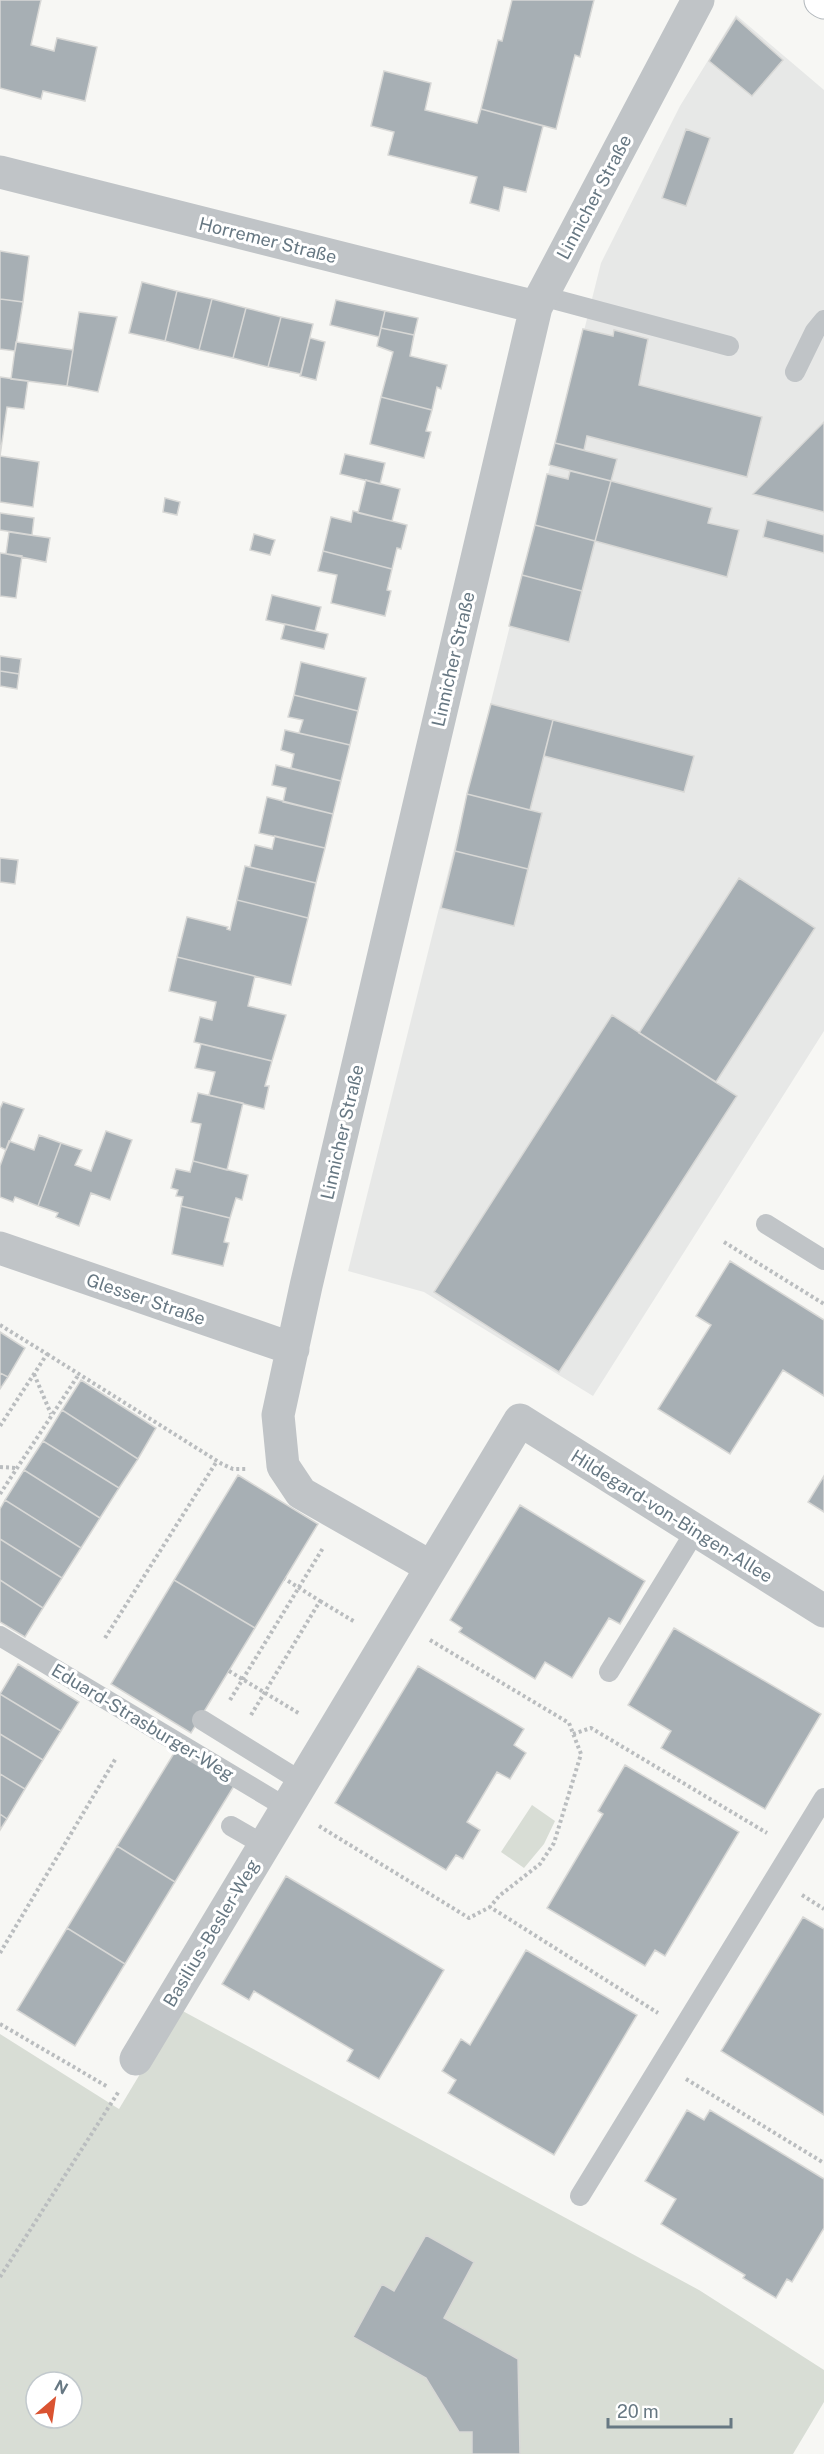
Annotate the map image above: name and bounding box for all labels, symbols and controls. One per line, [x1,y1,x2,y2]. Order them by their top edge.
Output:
street label: Linnicher Straße [552,131,636,263]
street label: Horremer Straße [197,213,339,267]
street label: Linnicher Straße [427,589,479,729]
street label: Linnicher Straße [316,1062,368,1202]
street label: Glesser Straße [84,1269,208,1329]
street label: Hildegard-von-Bingen-Allee [567,1445,777,1587]
street label: Eduard-Strasburger-Weg [48,1659,238,1785]
street label: Basilius-Besler-Weg [159,1855,263,2011]
north arrow [24,2370,84,2430]
text: N [51,2376,71,2399]
scale bar [608,2391,731,2429]
text: 20 m [617,2401,659,2422]

